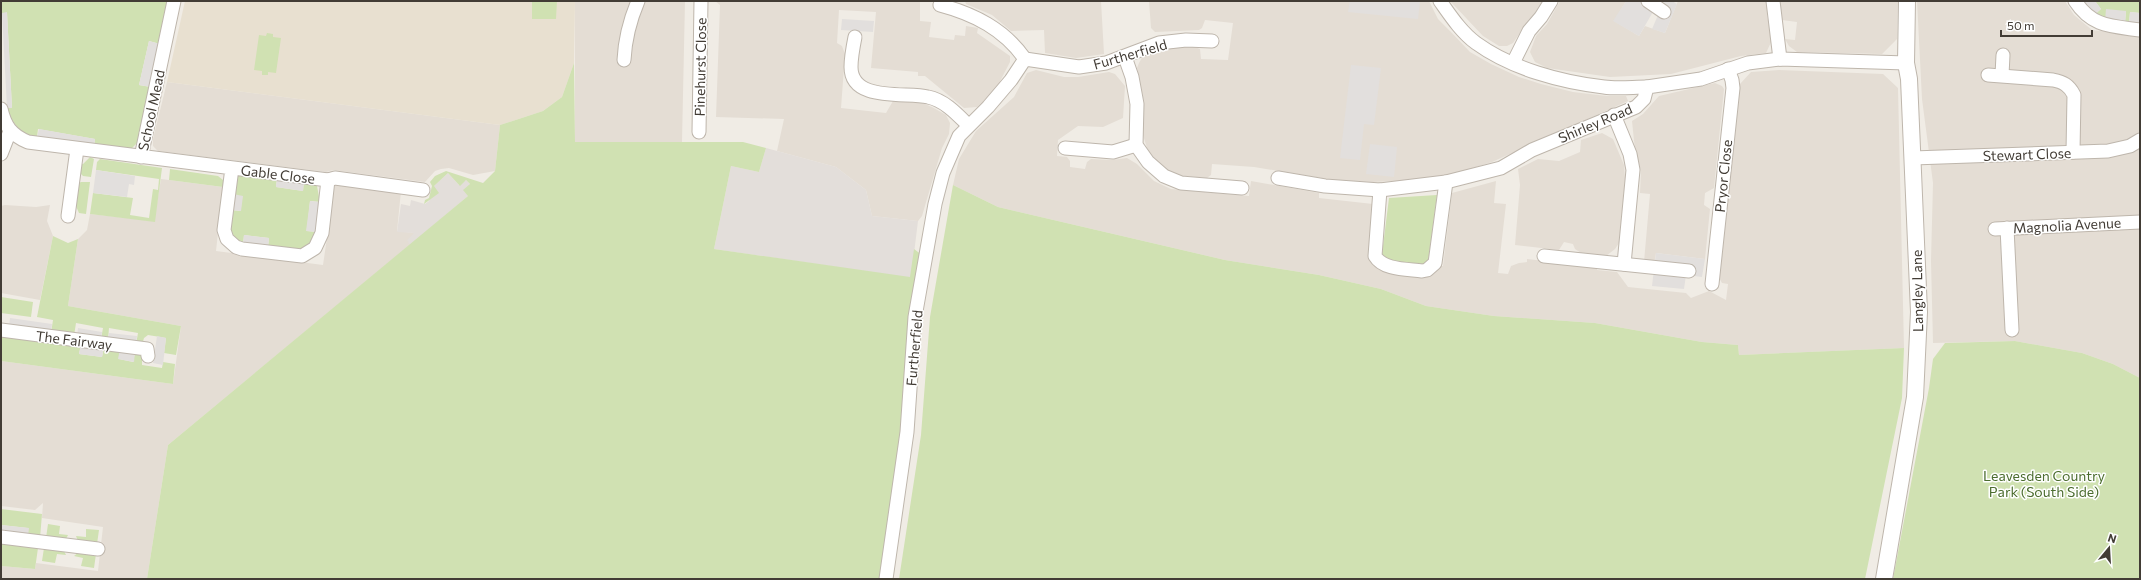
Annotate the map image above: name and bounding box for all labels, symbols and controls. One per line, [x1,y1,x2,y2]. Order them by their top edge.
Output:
scale bar [2001,12,2092,38]
street label: Pinehurst Close [691,17,709,117]
text: 50 m [2007,18,2035,32]
street label: Furtherfield [1091,35,1169,73]
street label: School Mead [134,68,168,152]
street label: Shirley Road [1555,100,1635,146]
street label: Pryor Close [1711,139,1735,213]
street label: Stewart Close [1983,144,2071,164]
street label: Gable Close [240,161,316,187]
street label: Magnolia Avenue [2012,214,2122,236]
street label: Langley Lane [1908,250,1926,332]
street label: Furtherfield [902,309,926,387]
street label: The Fairway [35,327,113,353]
park label: Leavesden Country Park (South Side) [1983,467,2105,500]
north arrow [2089,528,2129,568]
text: N [2106,531,2118,545]

